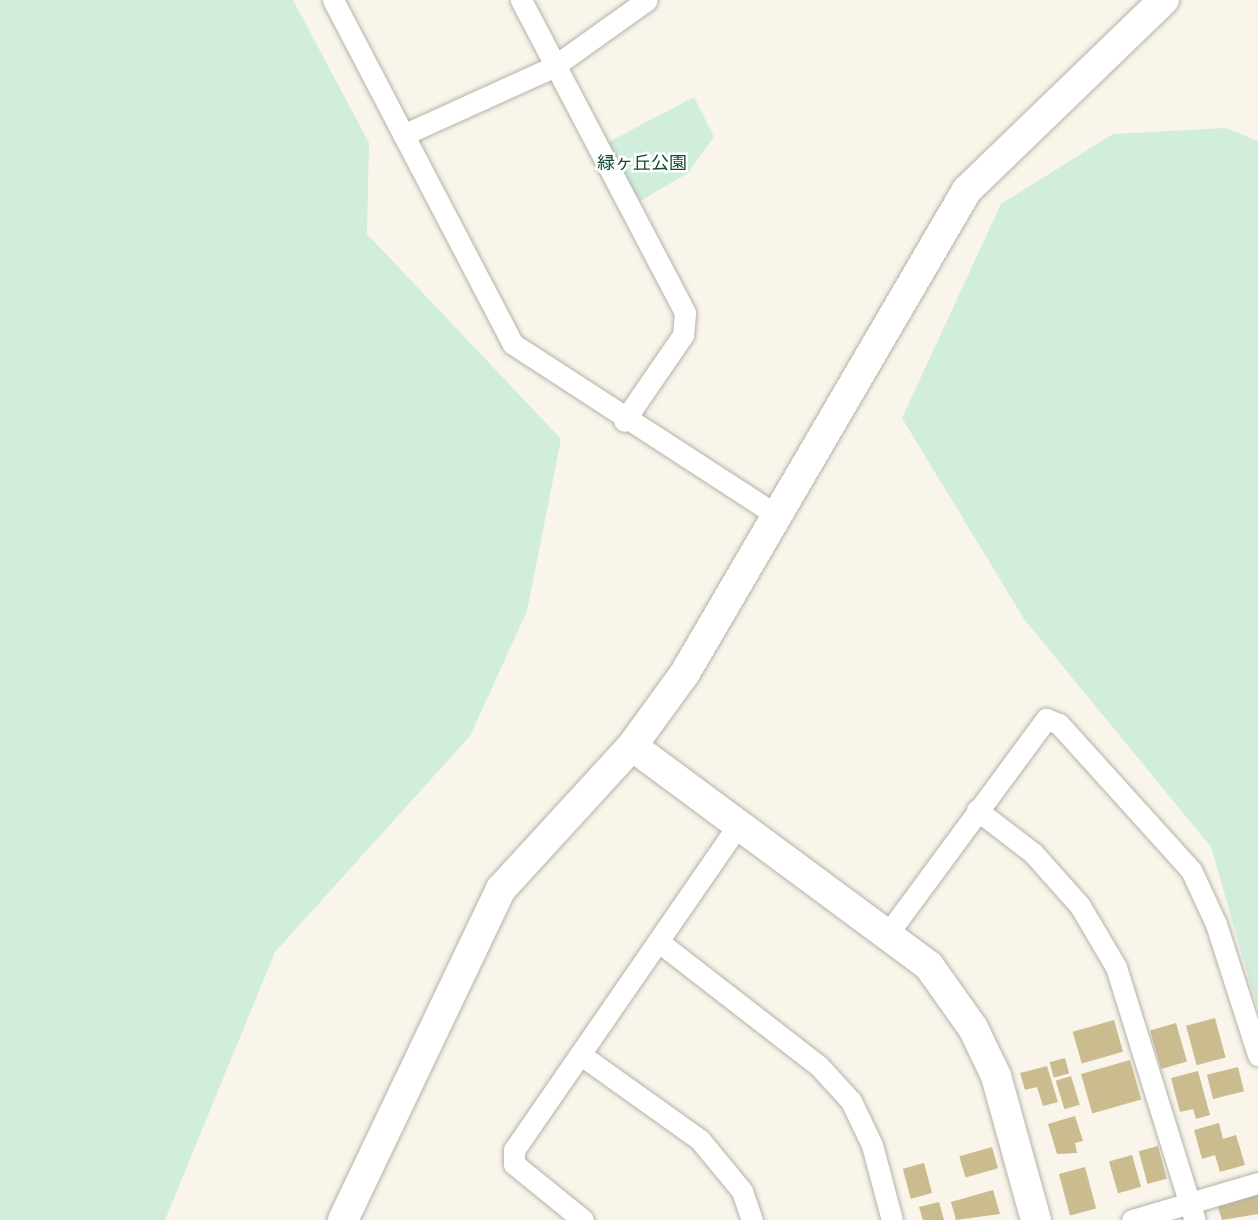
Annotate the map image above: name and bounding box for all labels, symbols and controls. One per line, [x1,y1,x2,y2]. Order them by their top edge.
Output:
park label: 緑ヶ丘公園 [597,151,687,173]

